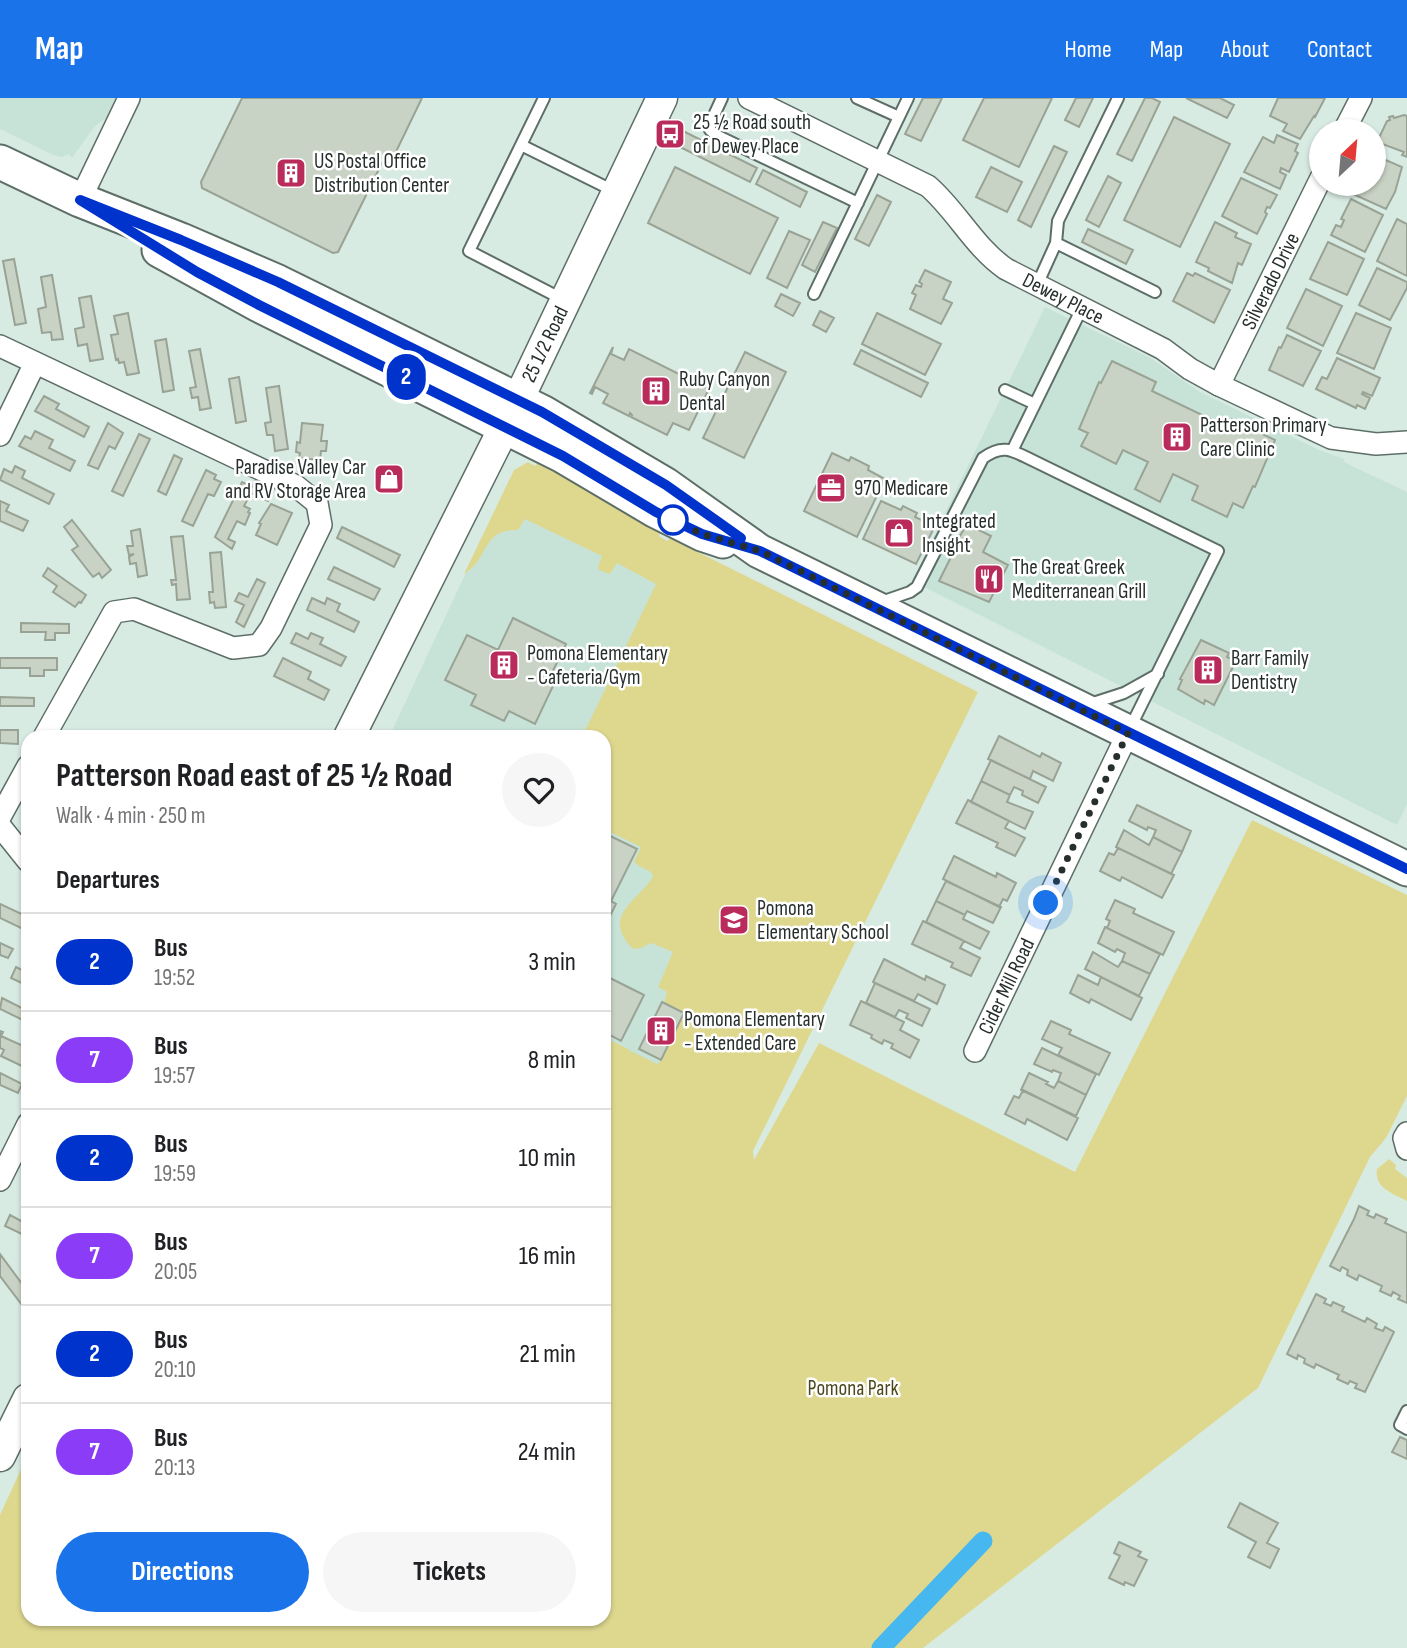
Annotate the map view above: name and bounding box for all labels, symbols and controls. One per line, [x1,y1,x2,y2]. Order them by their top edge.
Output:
text: Map [35,29,84,69]
text: Home [1064,35,1112,64]
text: Map [1150,35,1183,64]
text: About [1221,35,1269,64]
text: Contact [1307,35,1372,64]
place label: 25 ½ Road south of Dewey Place [693,110,811,159]
bus stop icon: 25 ½ Road south of Dewey Place [653,117,687,151]
north arrow [1309,119,1386,196]
map controls [1309,119,1386,196]
place label: US Postal Office Distribution Center [314,149,449,198]
building icon: US Postal Office Distribution Center [274,156,308,190]
street label: Silverado Drive [1236,229,1305,333]
street label: Dewey Place [1018,267,1108,329]
street label: 25 1/2 Road [516,302,573,386]
line badge: 2 [383,354,429,400]
text: 2 [401,362,411,391]
place label: Ruby Canyon Dental [679,367,770,416]
building icon: Ruby Canyon Dental [639,374,673,408]
place label: Patterson Primary Care Clinic [1200,413,1327,462]
building icon: Patterson Primary Care Clinic [1160,420,1194,454]
place label: Paradise Valley Car and RV Storage Area [225,455,366,504]
shop icon: Paradise Valley Car and RV Storage Area [372,462,406,496]
office icon: 970 Medicare [814,471,848,505]
place label: 970 Medicare [854,476,948,501]
unlabelled marker [658,505,688,535]
place label: Integrated Insight [922,509,996,558]
shop icon: Integrated Insight [882,516,916,550]
place label: The Great Greek Mediterranean Grill [1012,555,1146,604]
restaurant icon: The Great Greek Mediterranean Grill [972,562,1006,596]
place label: Pomona Elementary - Cafeteria/Gym [527,641,668,690]
place label: Barr Family Dentistry [1231,646,1309,695]
building icon: Pomona Elementary - Cafeteria/Gym [487,648,521,682]
building icon: Barr Family Dentistry [1191,653,1225,687]
button: heart [502,753,576,827]
text: Patterson Road east of 25 ½ Road [56,756,452,796]
text: Walk · 4 min · 250 m [56,802,206,830]
text: Departures [56,865,160,896]
your location [1028,885,1063,920]
place label: Pomona Elementary School [757,896,889,945]
school or university icon: Pomona Elementary School [717,903,751,937]
text: Bus [154,933,188,964]
street label: Cider Mill Road [973,934,1040,1038]
text: 2 [89,947,100,976]
text: 3 min [528,947,576,978]
text: 19:52 [154,964,195,992]
place label: Pomona Elementary - Extended Care [684,1007,825,1056]
building icon: Pomona Elementary - Extended Care [644,1014,678,1048]
text: Bus [154,1031,188,1062]
text: 7 [89,1045,100,1074]
text: 8 min [528,1045,576,1076]
text: 19:57 [154,1062,195,1090]
text: Bus [154,1129,188,1160]
text: 2 [89,1143,100,1172]
text: 10 min [519,1143,576,1174]
text: 19:59 [154,1160,196,1188]
text: Bus [154,1227,188,1258]
text: 7 [89,1241,100,1270]
text: 16 min [519,1241,576,1272]
text: 20:05 [154,1258,197,1286]
text: Bus [154,1325,188,1356]
text: 2 [89,1339,100,1368]
text: 21 min [519,1339,576,1370]
text: 20:10 [154,1356,196,1384]
park label: Pomona Park [808,1376,898,1401]
text: Bus [154,1423,188,1454]
text: 7 [89,1437,100,1466]
text: 24 min [518,1437,576,1468]
text: 20:13 [154,1454,196,1482]
button: Directions [56,1532,309,1612]
button: Tickets [323,1532,576,1612]

